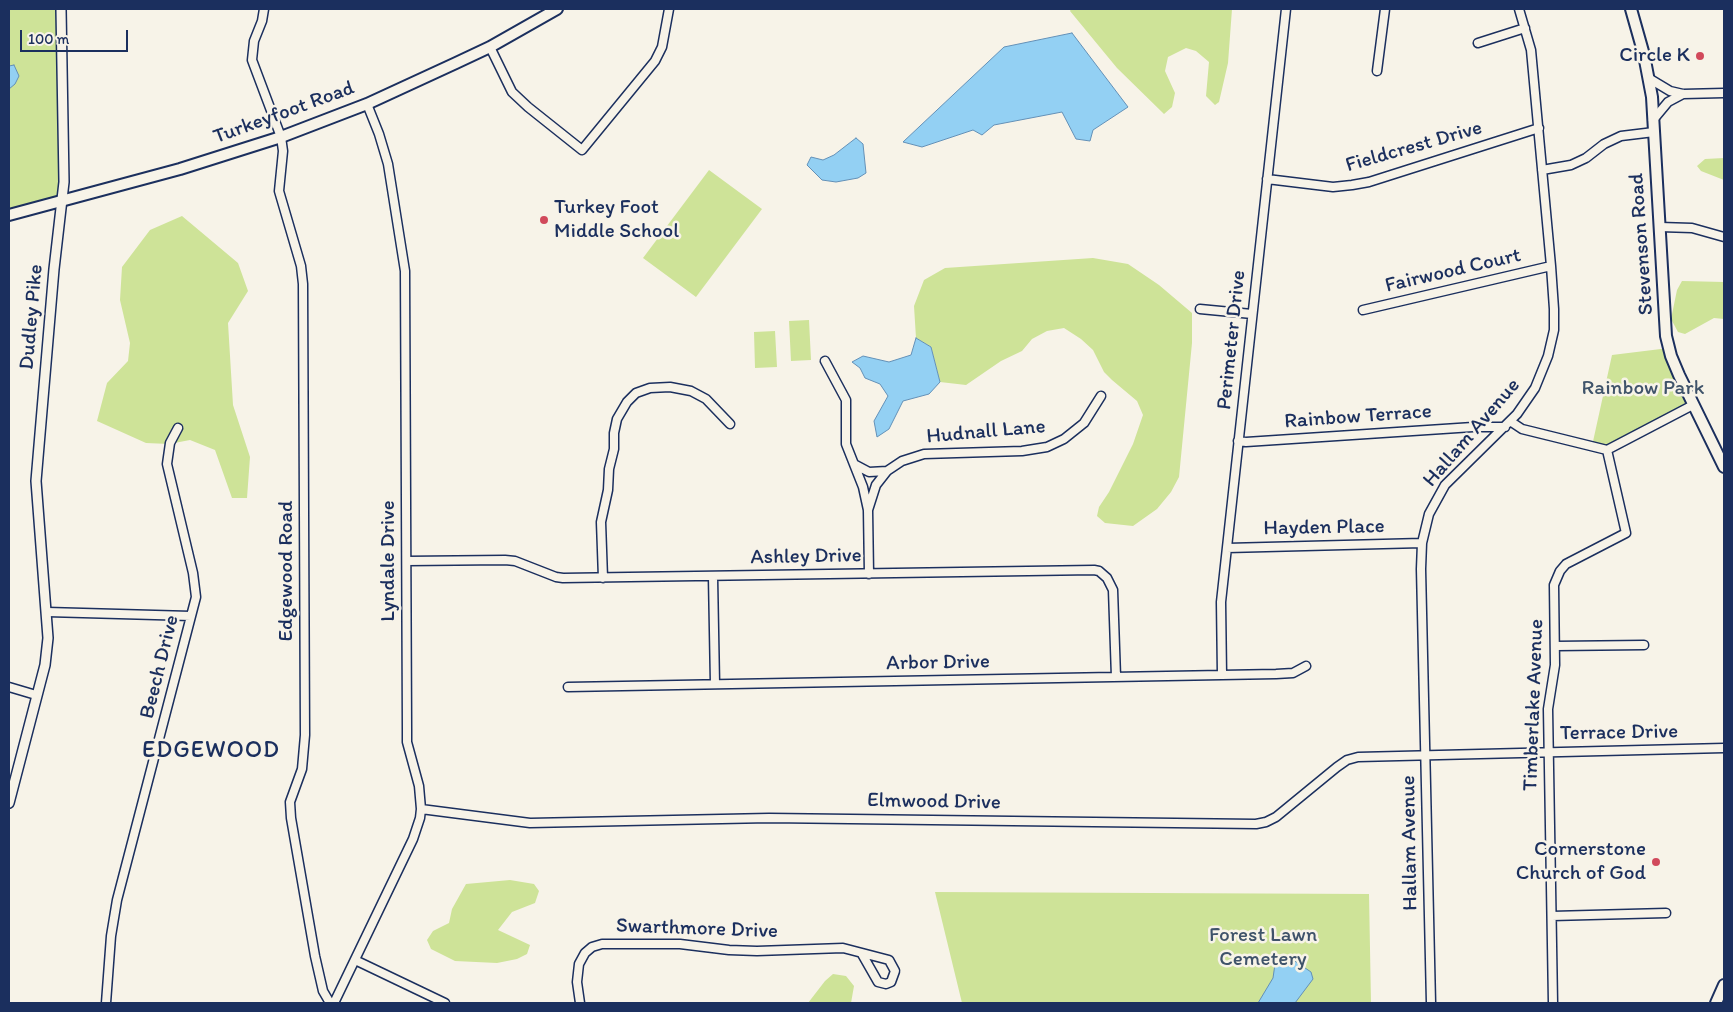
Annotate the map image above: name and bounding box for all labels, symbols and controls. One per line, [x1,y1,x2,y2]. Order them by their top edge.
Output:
scale bar [22,20,130,52]
text: 100 m [28,30,69,48]
place label: Circle K [1619,43,1690,69]
marker: Circle K [1694,50,1706,62]
street label: Turkeyfoot Road [210,76,358,150]
street label: Fieldcrest Drive [1343,115,1485,179]
street label: Stevenson Road [1624,172,1660,316]
place label: Turkey Foot Middle School [554,195,679,245]
marker: Turkey Foot Middle School [538,214,550,226]
street label: Fairwood Court [1383,243,1523,299]
street label: Dudley Pike [15,263,49,371]
street label: Perimeter Drive [1212,269,1252,411]
street label: Hallam Avenue [1418,374,1526,492]
park label: Rainbow Park [1582,376,1704,402]
street label: Rainbow Terrace [1283,399,1433,435]
street label: Hudnall Lane [925,414,1047,450]
street label: Edgewood Road [274,500,300,642]
street label: Lyndale Drive [376,500,402,622]
street label: Hayden Place [1263,514,1385,542]
street label: Ashley Drive [750,543,862,571]
street label: Beech Drive [135,612,185,722]
street label: Timberlake Avenue [1518,619,1550,791]
street label: Arbor Drive [886,649,990,677]
street label: Terrace Drive [1560,719,1678,747]
district label: EDGEWOOD [141,737,281,765]
street label: Hallam Avenue [1396,775,1424,911]
street label: Elmwood Drive [867,788,1001,816]
place label: Cornerstone Church of God [1516,837,1646,887]
marker: Cornerstone Church of God [1650,856,1662,868]
street label: Swarthmore Drive [616,914,778,944]
park label: Forest Lawn Cemetery [1209,923,1317,973]

